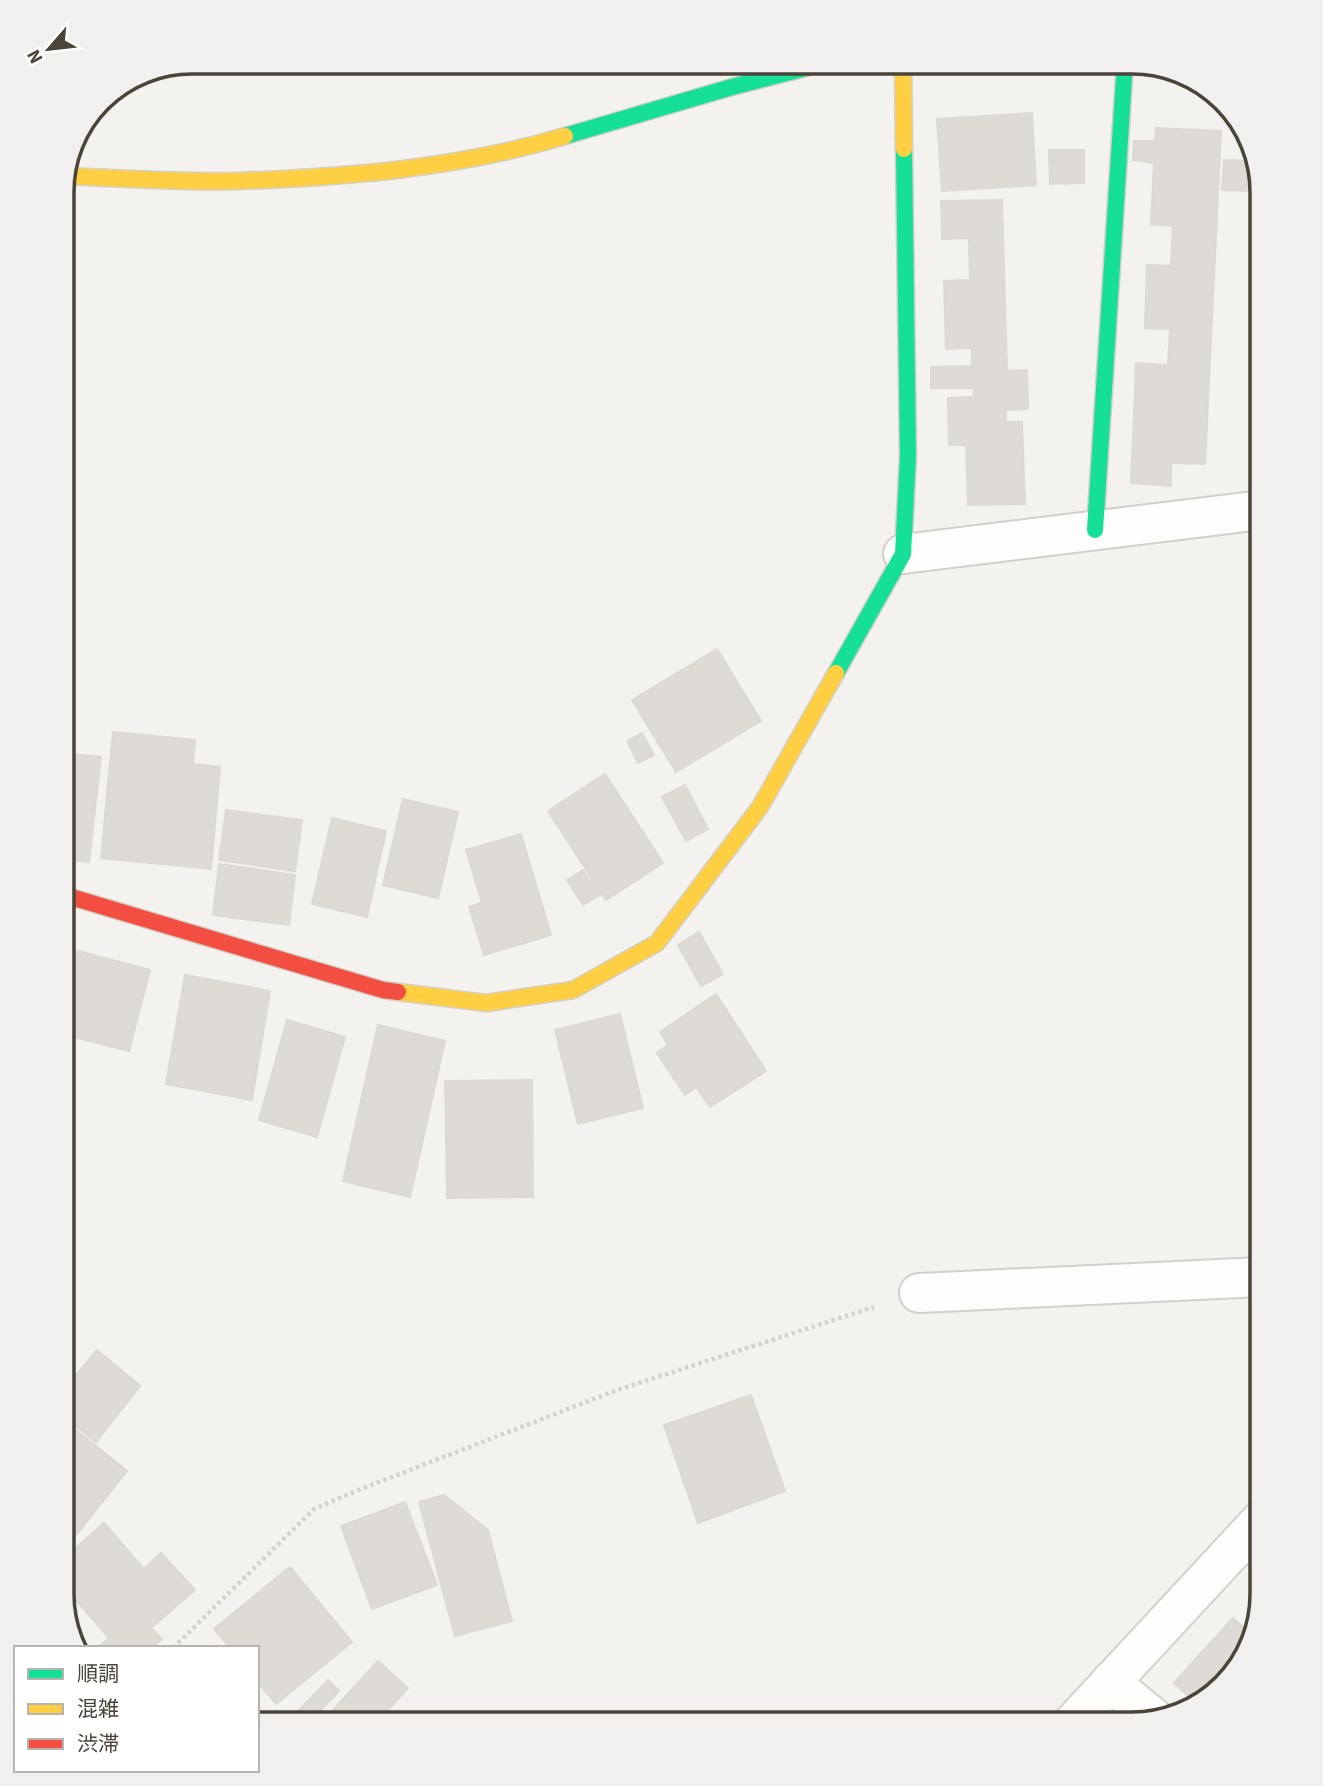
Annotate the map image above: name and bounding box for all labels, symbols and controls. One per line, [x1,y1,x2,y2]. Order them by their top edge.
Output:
north arrow [14,14,84,84]
text: N [20,44,50,68]
legend [14,1646,259,1772]
text: 順調 [77,1659,119,1689]
text: 混雑 [77,1694,119,1724]
text: 渋滞 [77,1729,119,1759]

